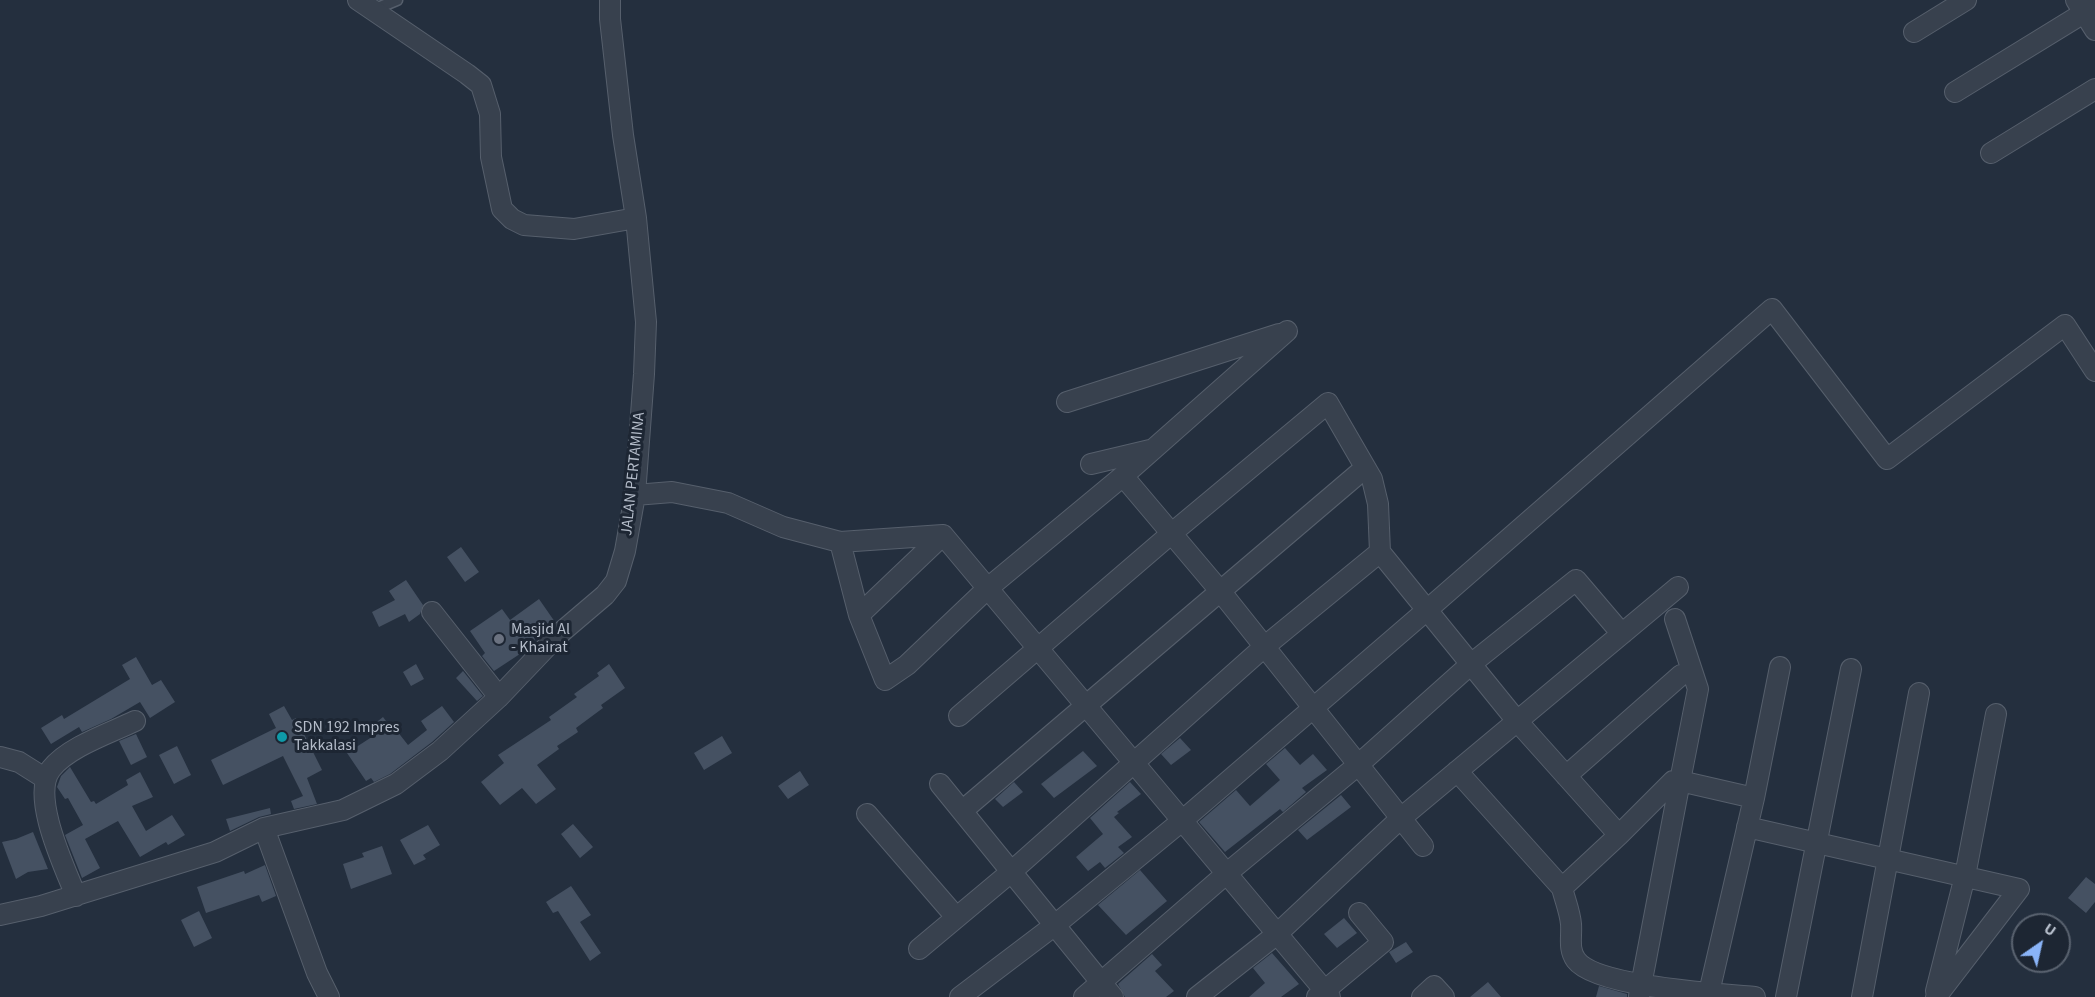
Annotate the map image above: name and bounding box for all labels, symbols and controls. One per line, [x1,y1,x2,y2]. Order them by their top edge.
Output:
street label: JALAN PERTAMINA [618,411,650,537]
place label: Masjid Al - Khairat [511,620,570,658]
marker: Masjid Al - Khairat [492,632,506,646]
place label: SDN 192 Impres Takkalasi [294,718,399,756]
marker: SDN 192 Impres Takkalasi [275,730,289,744]
north arrow [2011,913,2071,973]
text: U [2039,918,2061,942]

